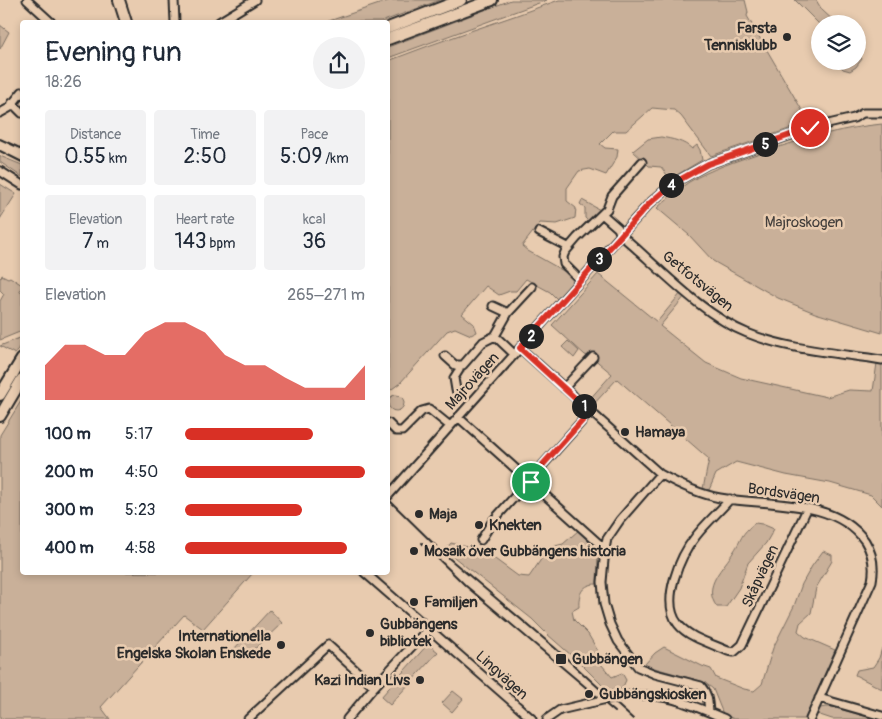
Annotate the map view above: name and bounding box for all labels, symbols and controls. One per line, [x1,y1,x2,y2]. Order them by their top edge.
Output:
map controls [811,15,866,70]
button: layers [811,15,866,70]
place label: Farsta Tennisklubb [703,19,777,55]
marker: Farsta Tennisklubb [781,31,793,43]
text: Evening run [45,35,182,70]
button: share [313,37,365,89]
text: 18:26 [45,72,82,92]
pin [789,107,831,149]
icon: check [796,114,824,142]
text: Distance [70,126,121,143]
text: Time [190,126,220,143]
text: Pace [300,126,328,143]
pin: 5 [752,132,778,156]
text: 5 [762,136,769,153]
text: 0.55 [64,143,106,170]
text: 2:50 [183,143,227,170]
text: 5:09 [280,143,322,170]
text: km [106,150,127,167]
text: /km [322,150,349,167]
pin: 4 [658,172,684,198]
text: 4 [667,177,676,194]
text: Elevation [69,211,122,228]
text: Heart rate [175,211,235,228]
text: kcal [303,211,326,228]
park label: Majroskogen [765,213,843,232]
text: 7 [82,228,93,255]
text: 143 [174,228,207,255]
text: 36 [302,228,326,255]
text: m [93,235,109,252]
text: bpm [207,235,236,252]
pin: 3 [586,246,612,272]
street label: Getfotsvägen [658,247,737,316]
text: 3 [596,251,603,268]
text: Elevation [45,285,106,305]
text: 265–271 m [287,285,365,305]
pin: 2 [518,324,544,348]
text: 2 [528,328,535,345]
street label: Majrovägen [441,348,503,414]
pin: 1 [572,394,596,418]
text: 1 [582,398,587,415]
place label: Hamaya [635,423,685,442]
text: 100 m [45,424,91,444]
text: 5:17 [125,424,153,444]
marker: Hamaya [619,426,631,438]
pin [510,461,552,503]
text: 200 m [45,462,93,482]
text: 4:50 [125,462,158,482]
icon: arrive [517,468,545,496]
street label: Bordsvägen [747,479,821,508]
text: 300 m [45,500,93,520]
text: 5:23 [125,500,155,520]
place label: Maja [429,505,457,524]
marker: Maja [413,508,425,520]
place label: Knekten [489,516,542,535]
marker: Knekten [473,519,485,531]
text: 400 m [45,538,94,558]
text: 4:58 [125,538,155,558]
place label: Mosaik över Gubbängens historia [424,542,626,561]
street label: Skåpvägen [738,542,783,611]
marker: Mosaik över Gubbängens historia [408,545,420,557]
place label: Familjen [424,593,478,612]
marker: Familjen [408,596,420,608]
place label: Gubbängens bibliotek [380,615,458,651]
place label: Internationella Engelska Skolan Enskede [117,627,272,663]
marker: Gubbängens bibliotek [364,627,376,639]
marker: Internationella Engelska Skolan Enskede [275,639,287,651]
street label: Lingvägen [472,647,532,704]
place label: Gubbängen [572,650,643,669]
marker: Gubbängen [554,652,568,666]
place label: Kazi Indian Livs [314,671,410,690]
marker: Kazi Indian Livs [414,674,426,686]
place label: Gubbängskiosken [599,685,707,704]
marker: Gubbängskiosken [583,688,595,700]

